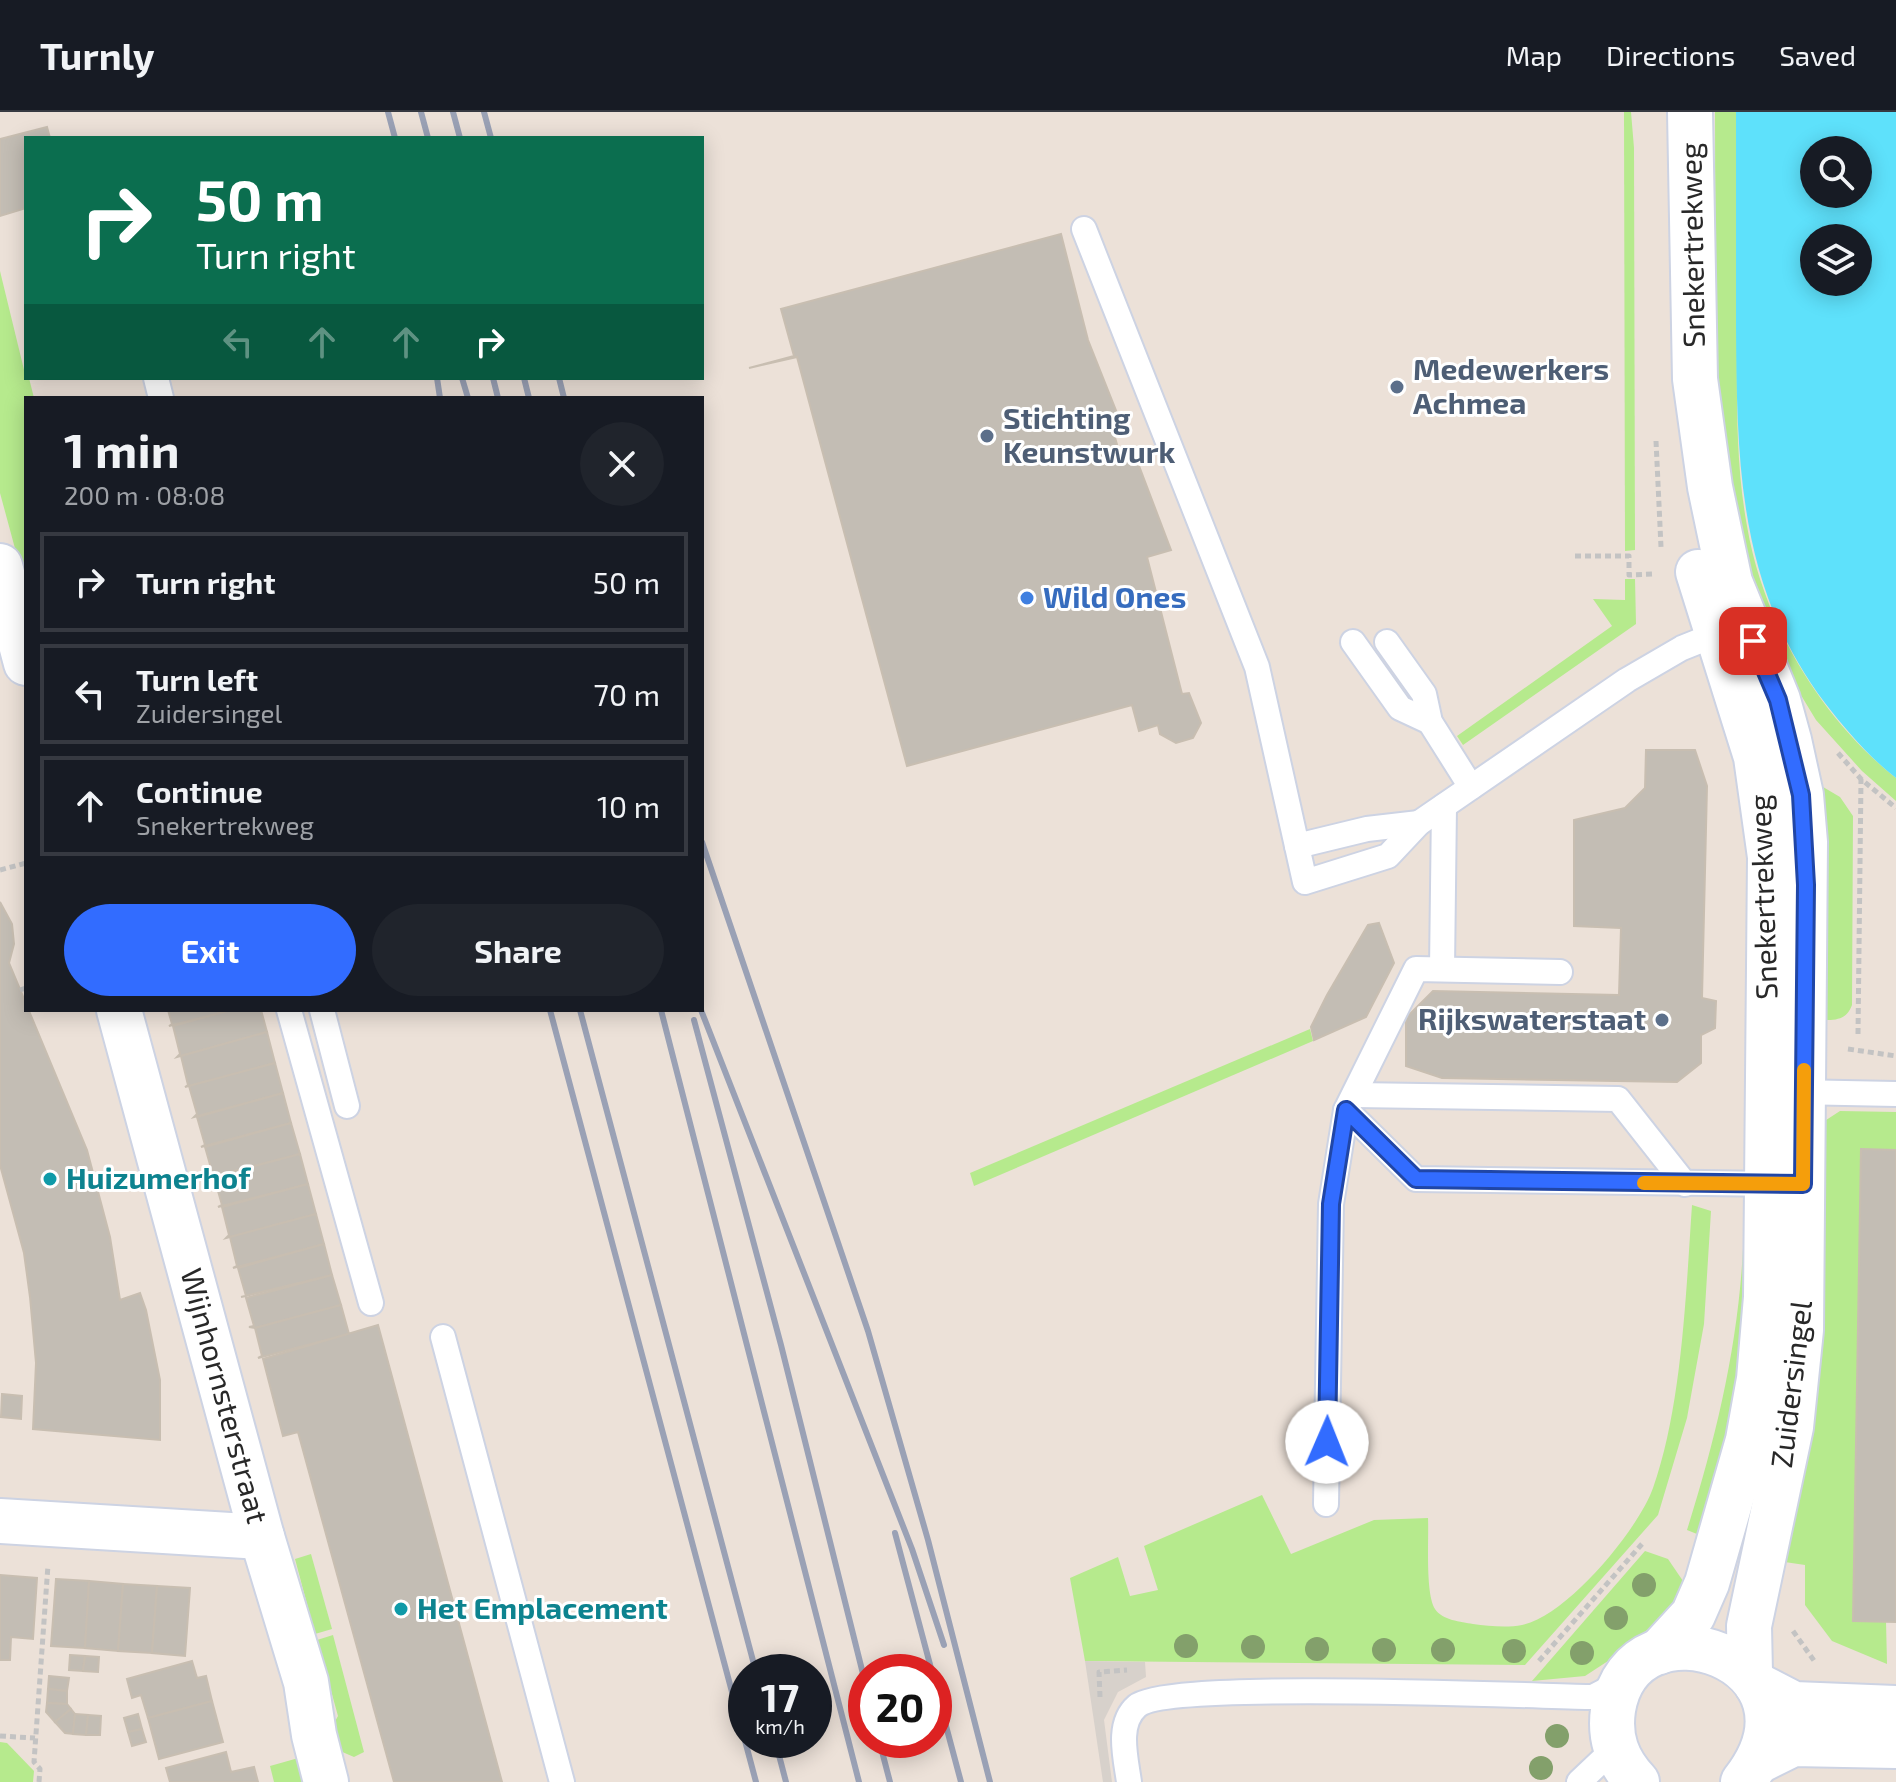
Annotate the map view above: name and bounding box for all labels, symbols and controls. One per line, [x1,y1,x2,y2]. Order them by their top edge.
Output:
text: Turnly [40,32,155,78]
text: Map [1506,38,1562,72]
text: Directions [1606,38,1735,72]
text: Saved [1779,38,1856,72]
map controls [1800,136,1872,296]
button: search [1800,136,1872,208]
street label: Snekertrekweg [1671,142,1711,348]
text: 50 m [196,165,324,232]
icon: right [64,168,168,272]
button: layers [1800,224,1872,296]
text: Turn right [196,233,356,276]
icon: left [216,320,260,364]
icon: ahead [300,320,344,364]
icon: ahead [384,320,428,364]
icon: right [468,320,512,364]
place label: Medewerkers Achmea [1413,350,1609,420]
marker: Medewerkers Achmea [1388,378,1406,396]
place label: Stichting Keunstwurk [1003,399,1176,469]
text: 1 min [64,420,180,478]
button: close [580,422,664,506]
marker: Stichting Keunstwurk [978,427,996,445]
text: 200 m · 08:08 [64,479,225,510]
icon: right [68,560,112,604]
text: Turn right [136,564,276,600]
text: 50 m [593,564,660,600]
place label: Wild Ones [1043,578,1186,614]
marker: Wild Ones [1018,589,1036,607]
pin [1719,607,1787,675]
icon: arrive [1731,619,1775,663]
text: Turn left [136,661,258,697]
icon: left [68,672,112,716]
text: 70 m [594,676,660,712]
text: Zuidersingel [136,697,282,728]
text: Continue [136,773,263,809]
icon: ahead [68,784,112,828]
text: 10 m [597,788,660,824]
street label: Snekertrekweg [1740,794,1784,1000]
text: Snekertrekweg [136,809,314,840]
button: Exit [64,904,356,996]
button: Share [372,904,664,996]
place label: Rijkswaterstaat [1418,1000,1646,1036]
marker: Rijkswaterstaat [1653,1011,1671,1029]
place label: Huizumerhof [66,1159,251,1195]
marker: Huizumerhof [41,1170,59,1188]
street label: Wijnhornsterstraat [175,1264,277,1527]
street label: Zuidersingel [1762,1298,1818,1470]
position arrow [1285,1400,1369,1484]
place label: Het Emplacement [417,1589,668,1625]
marker: Het Emplacement [392,1600,410,1618]
speed limit sign: 20 [848,1654,952,1758]
text: 17 [761,1672,799,1720]
text: km/h [755,1714,805,1738]

